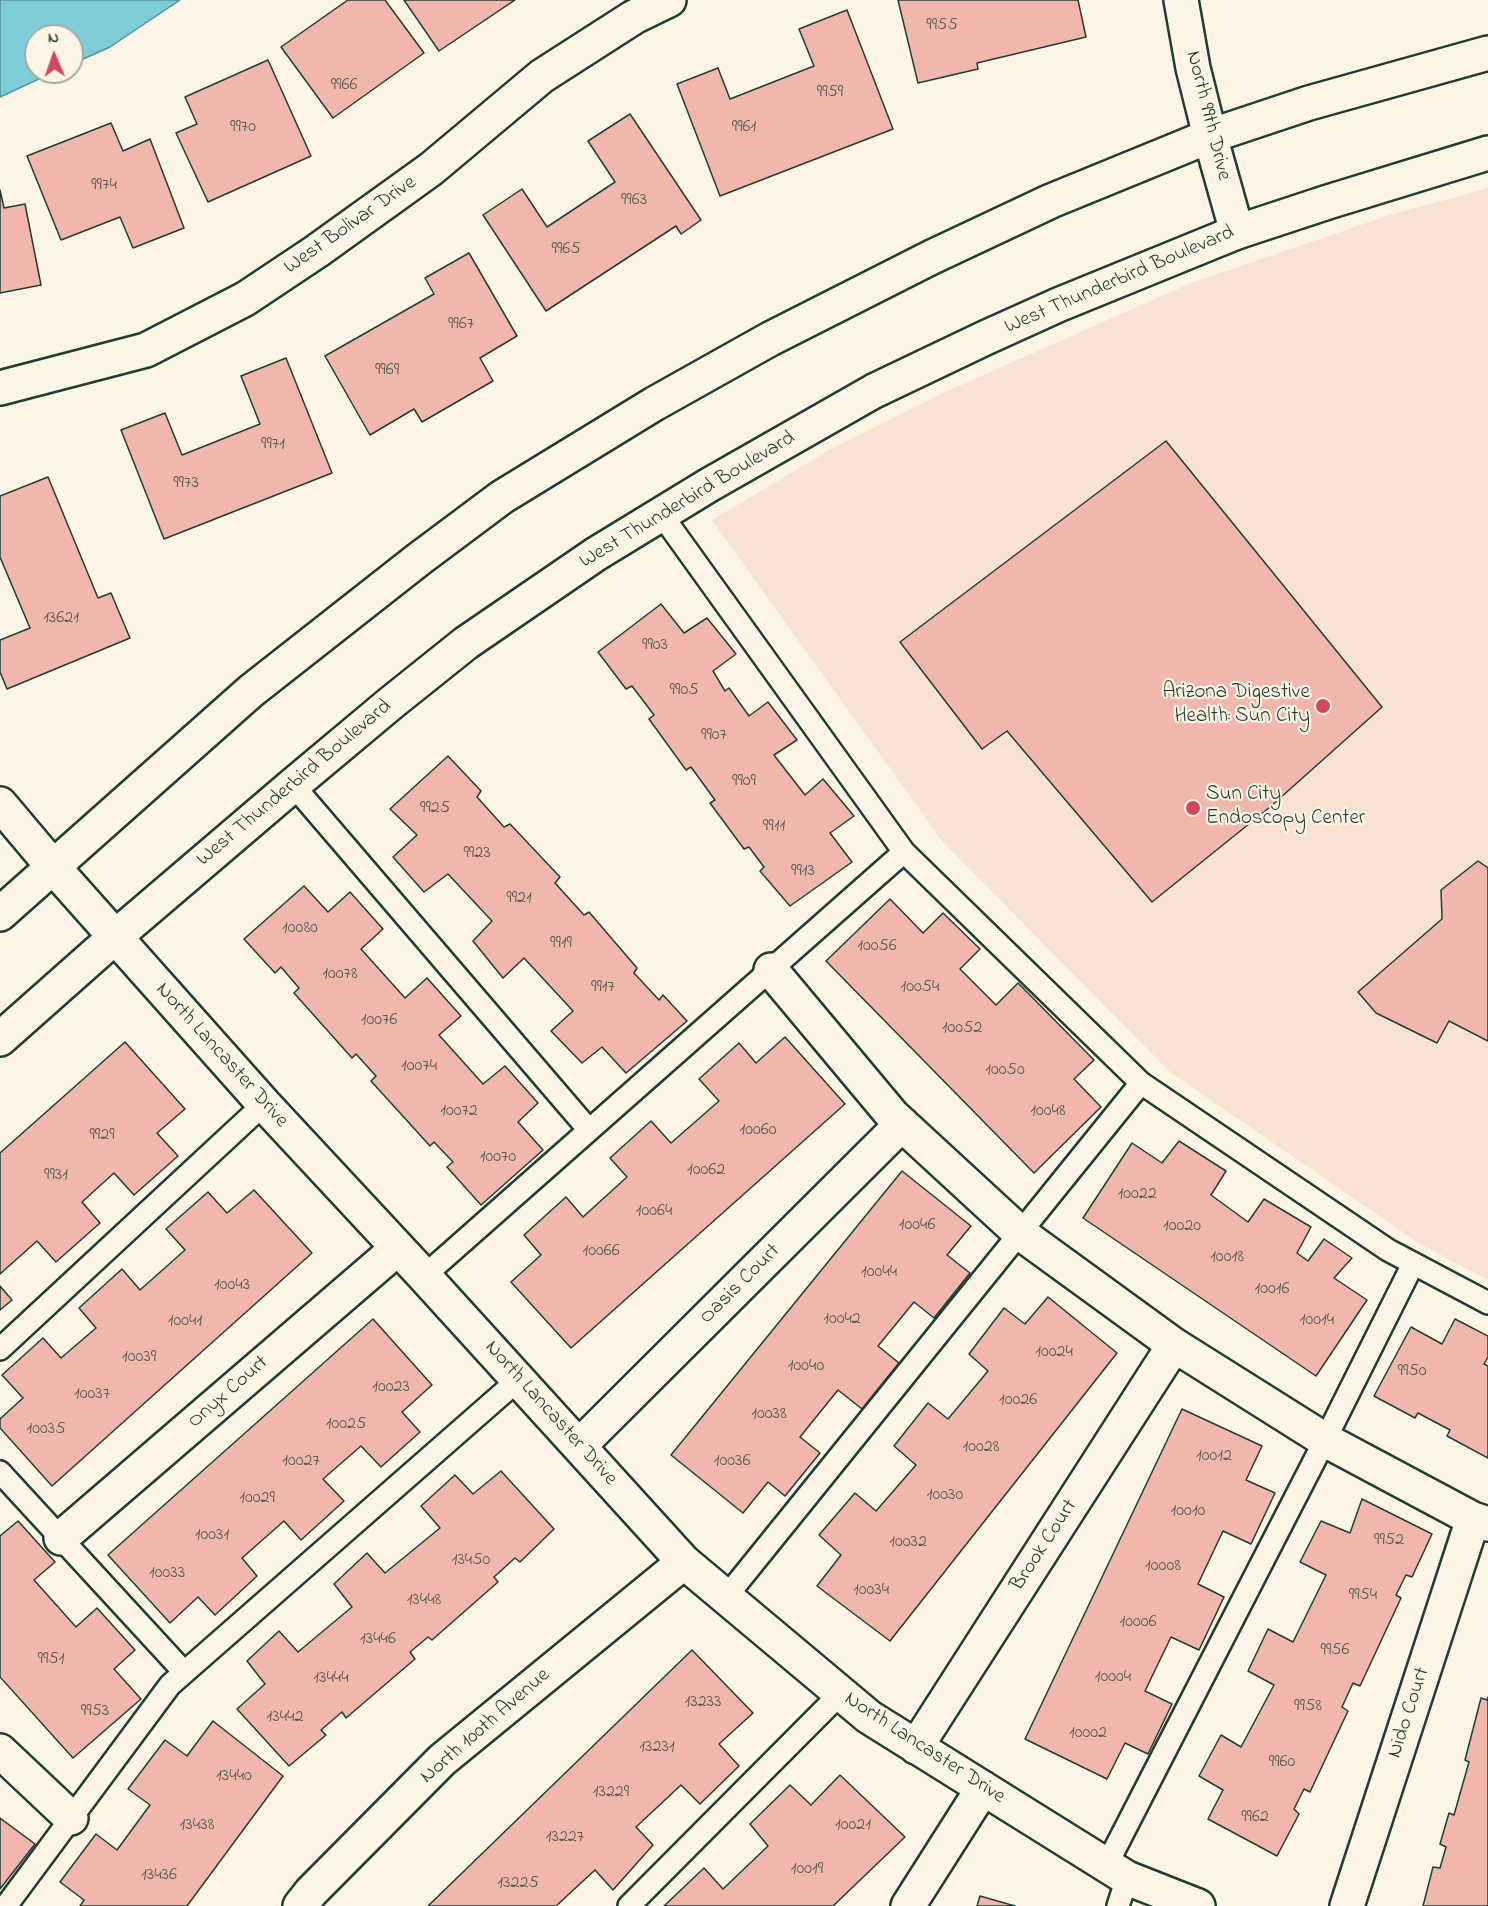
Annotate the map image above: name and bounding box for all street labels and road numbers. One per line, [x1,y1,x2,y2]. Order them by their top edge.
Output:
street label: North 99th Drive [1179,49,1235,183]
street label: West Bolivar Drive [280,171,422,281]
street label: West Thunderbird Boulevard [1001,221,1239,341]
street label: West Thunderbird Boulevard [576,427,800,575]
street label: West Thunderbird Boulevard [192,695,398,873]
street label: North Lancaster Drive [149,978,293,1134]
street label: Oasis Court [695,1239,787,1331]
street label: North Lancaster Drive [478,1336,622,1492]
street label: Onyx Court [184,1351,274,1435]
street label: Brook Court [1006,1495,1084,1597]
street label: North 100th Avenue [416,1664,556,1790]
street label: Nido Court [1384,1664,1436,1762]
street label: North Lancaster Drive [839,1688,1009,1810]

